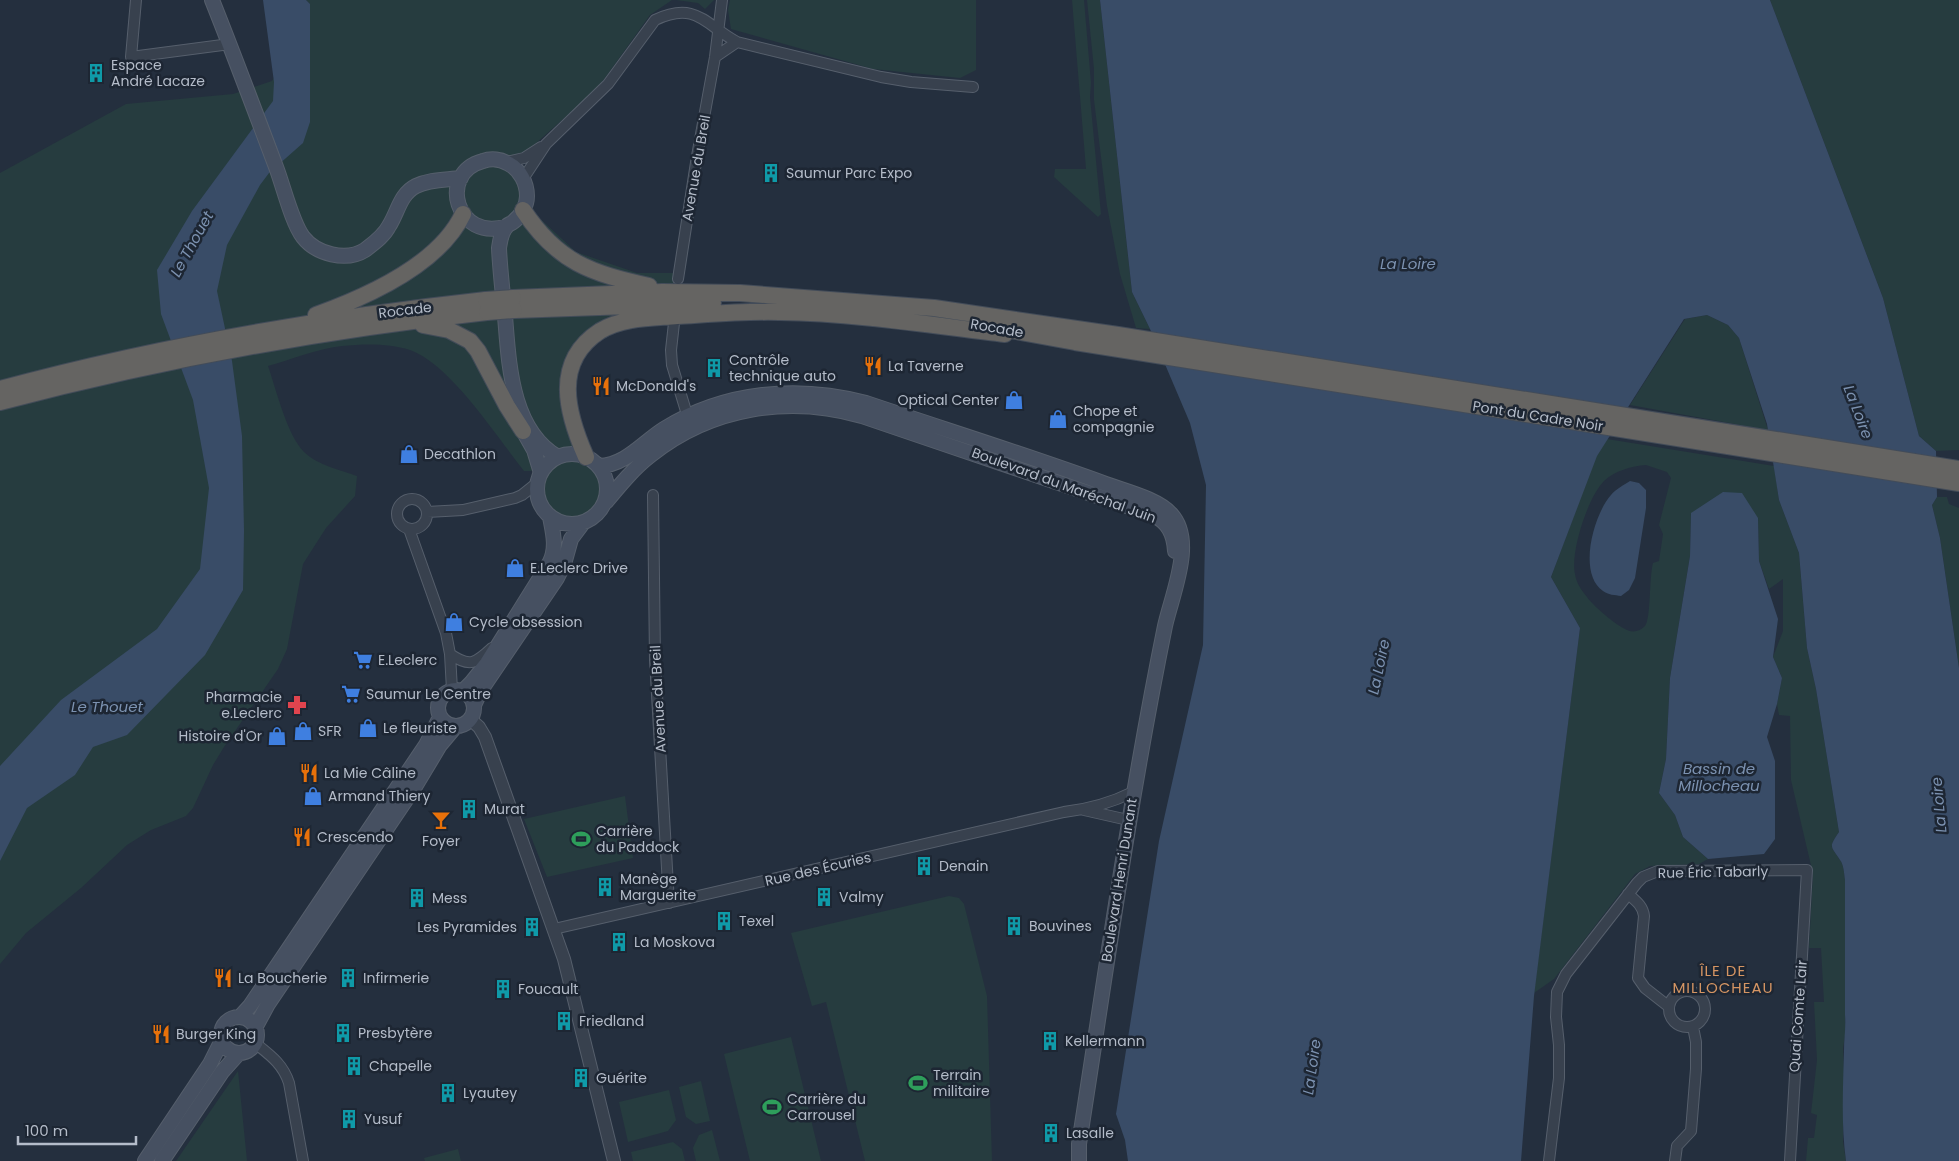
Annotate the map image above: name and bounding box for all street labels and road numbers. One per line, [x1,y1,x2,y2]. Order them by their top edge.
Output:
street label: Avenue du Breil [677,113,715,223]
street label: Rocade [377,297,433,323]
street label: Rocade [969,314,1025,343]
street label: Pont du Cadre Noir [1471,396,1605,436]
street label: Boulevard du Maréchal Juin [969,442,1159,528]
street label: Avenue du Breil [645,645,671,753]
street label: Boulevard Henri Dunant [1096,797,1142,963]
street label: Rue des Écuries [763,847,873,891]
street label: Rue Éric Tabarly [1658,861,1769,883]
street label: Quai Comte Lair [1784,959,1812,1073]

